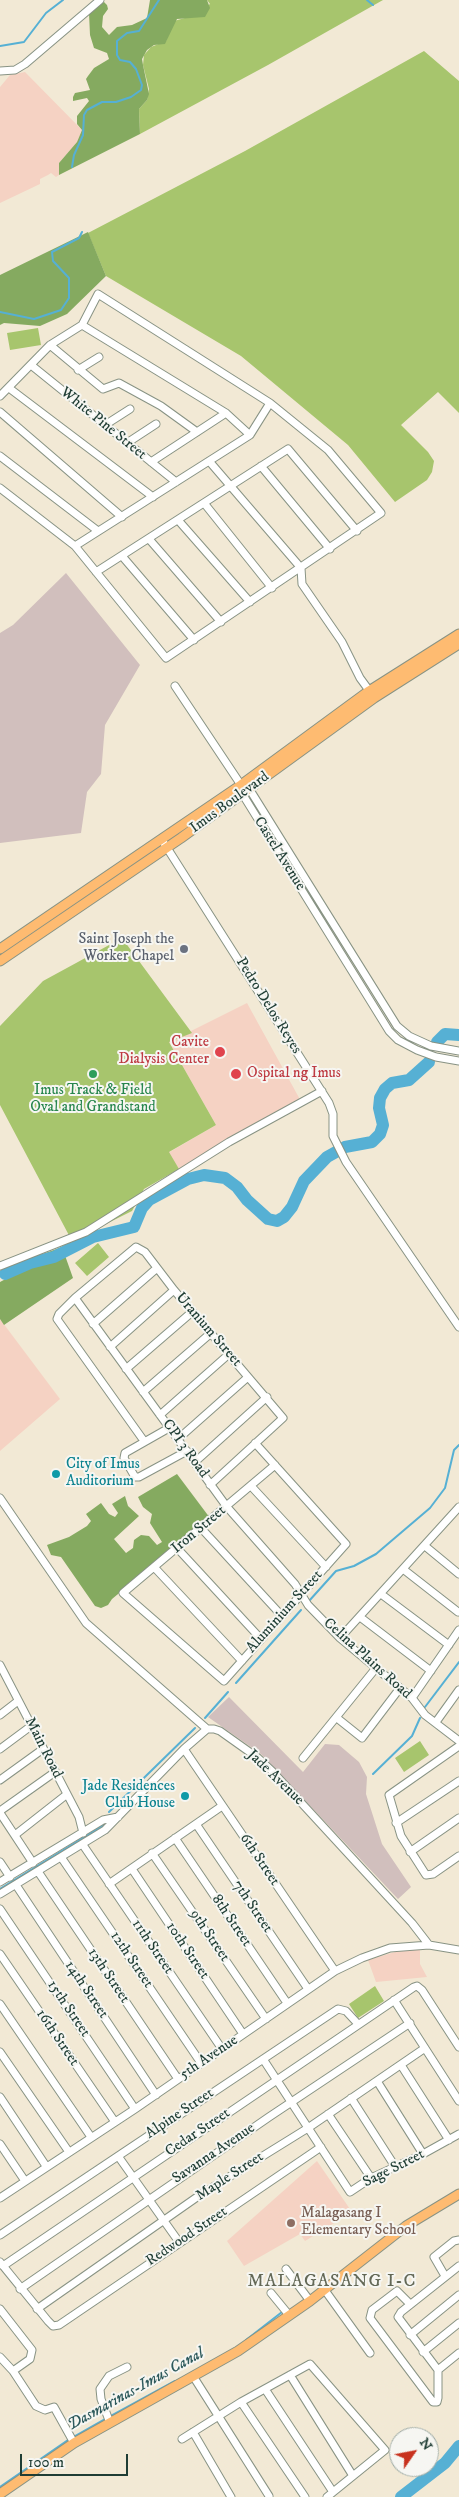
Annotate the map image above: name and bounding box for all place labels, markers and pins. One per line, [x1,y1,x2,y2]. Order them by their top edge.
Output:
place label: Saint Joseph the Worker Chapel [79,931,174,966]
marker: Saint Joseph the Worker Chapel [178,943,190,955]
place label: Cavite Dialysis Center [119,1034,209,1069]
marker: Cavite Dialysis Center [213,1045,227,1059]
place label: Ospital ng Imus [247,1065,341,1083]
marker: Ospital ng Imus [229,1067,243,1081]
marker: Imus Track & Field Oval and Grandstand [87,1068,99,1080]
place label: Imus Track & Field Oval and Grandstand [30,1082,156,1117]
place label: City of Imus Auditorium [66,1456,140,1491]
marker: City of Imus Auditorium [50,1468,62,1480]
place label: Jade Residences Club House [82,1778,175,1813]
marker: Jade Residences Club House [179,1790,191,1802]
place label: Malagasang I Elementary School [301,2205,416,2240]
marker: Malagasang I Elementary School [285,2217,297,2229]

